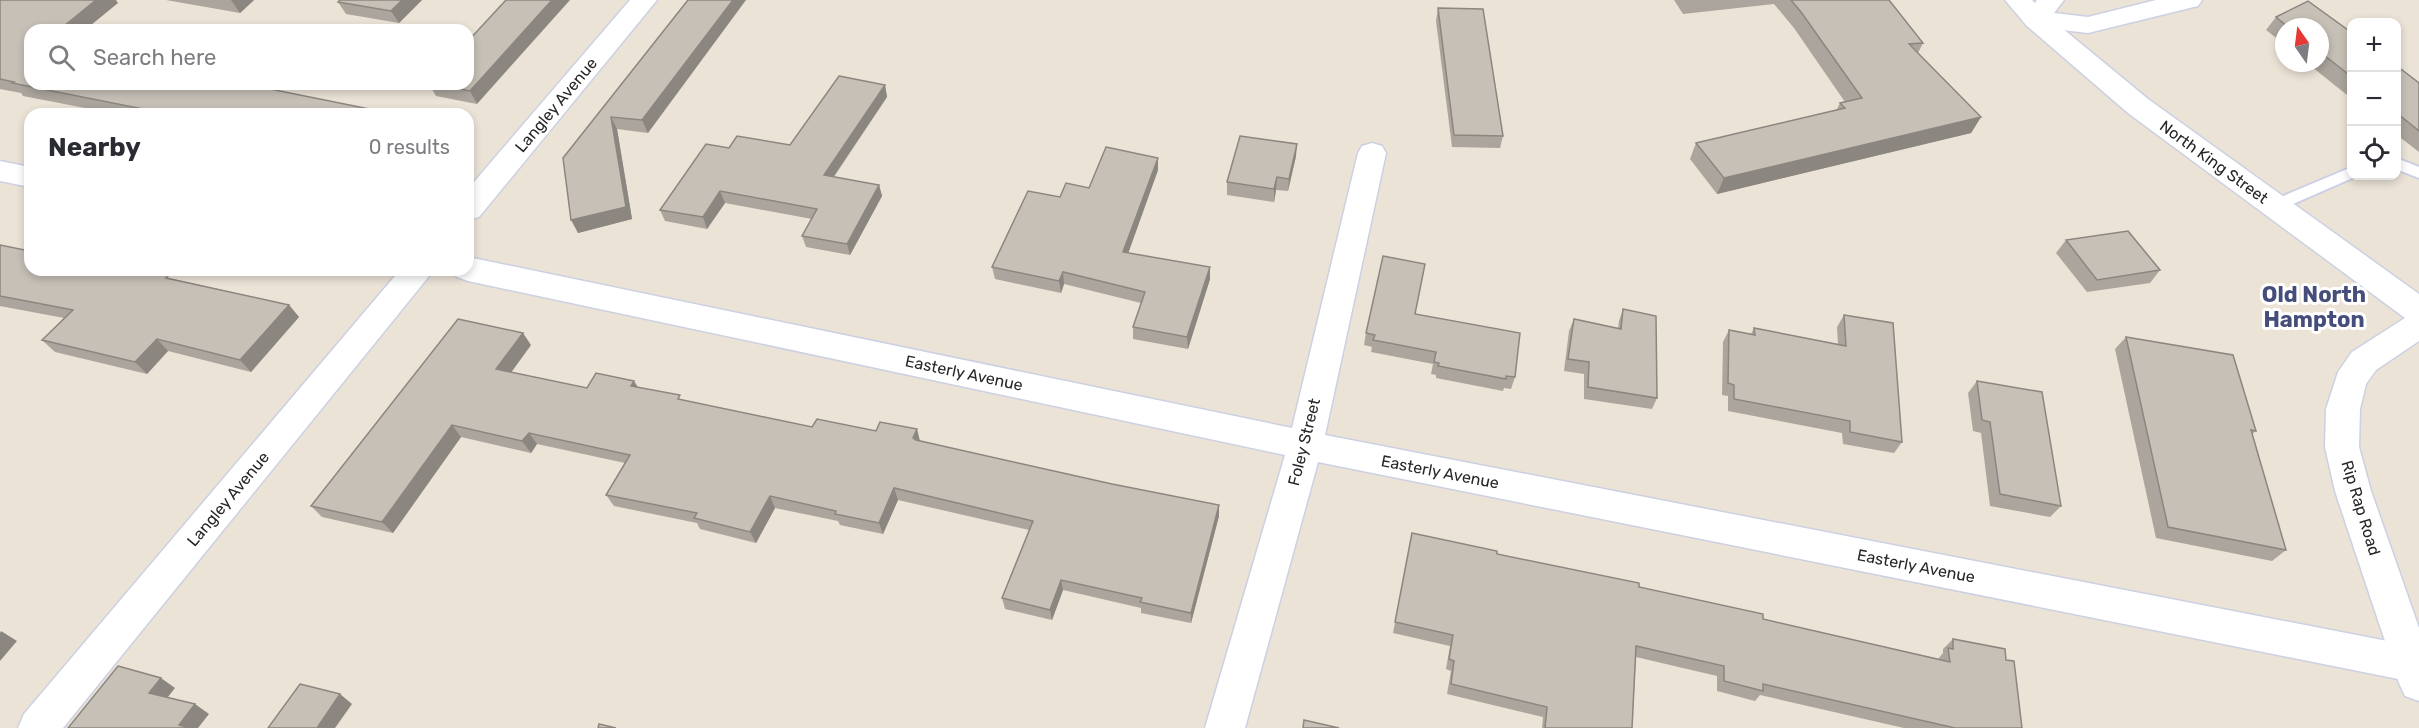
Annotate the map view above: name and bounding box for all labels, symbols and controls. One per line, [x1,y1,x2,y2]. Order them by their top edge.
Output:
north arrow [2275,18,2329,72]
map controls [2347,18,2401,180]
button: + [2347,18,2401,72]
search box [24,24,474,90]
icon: search [45,41,78,74]
text: Search here [93,44,216,71]
street label: Langley Avenue [511,54,601,156]
button: − [2347,72,2401,126]
street label: North King Street [2156,116,2272,208]
button: locate [2347,126,2401,180]
text: Nearby [48,132,141,163]
text: 0 results [369,135,450,159]
district label: Old North Hampton [2262,281,2366,333]
street label: Easterly Avenue [903,351,1025,395]
street label: Foley Street [1284,396,1324,488]
street label: Langley Avenue [183,448,273,550]
street label: Easterly Avenue [1379,451,1501,493]
street label: Rip Rap Road [2338,458,2384,558]
street label: Easterly Avenue [1855,545,1977,587]

